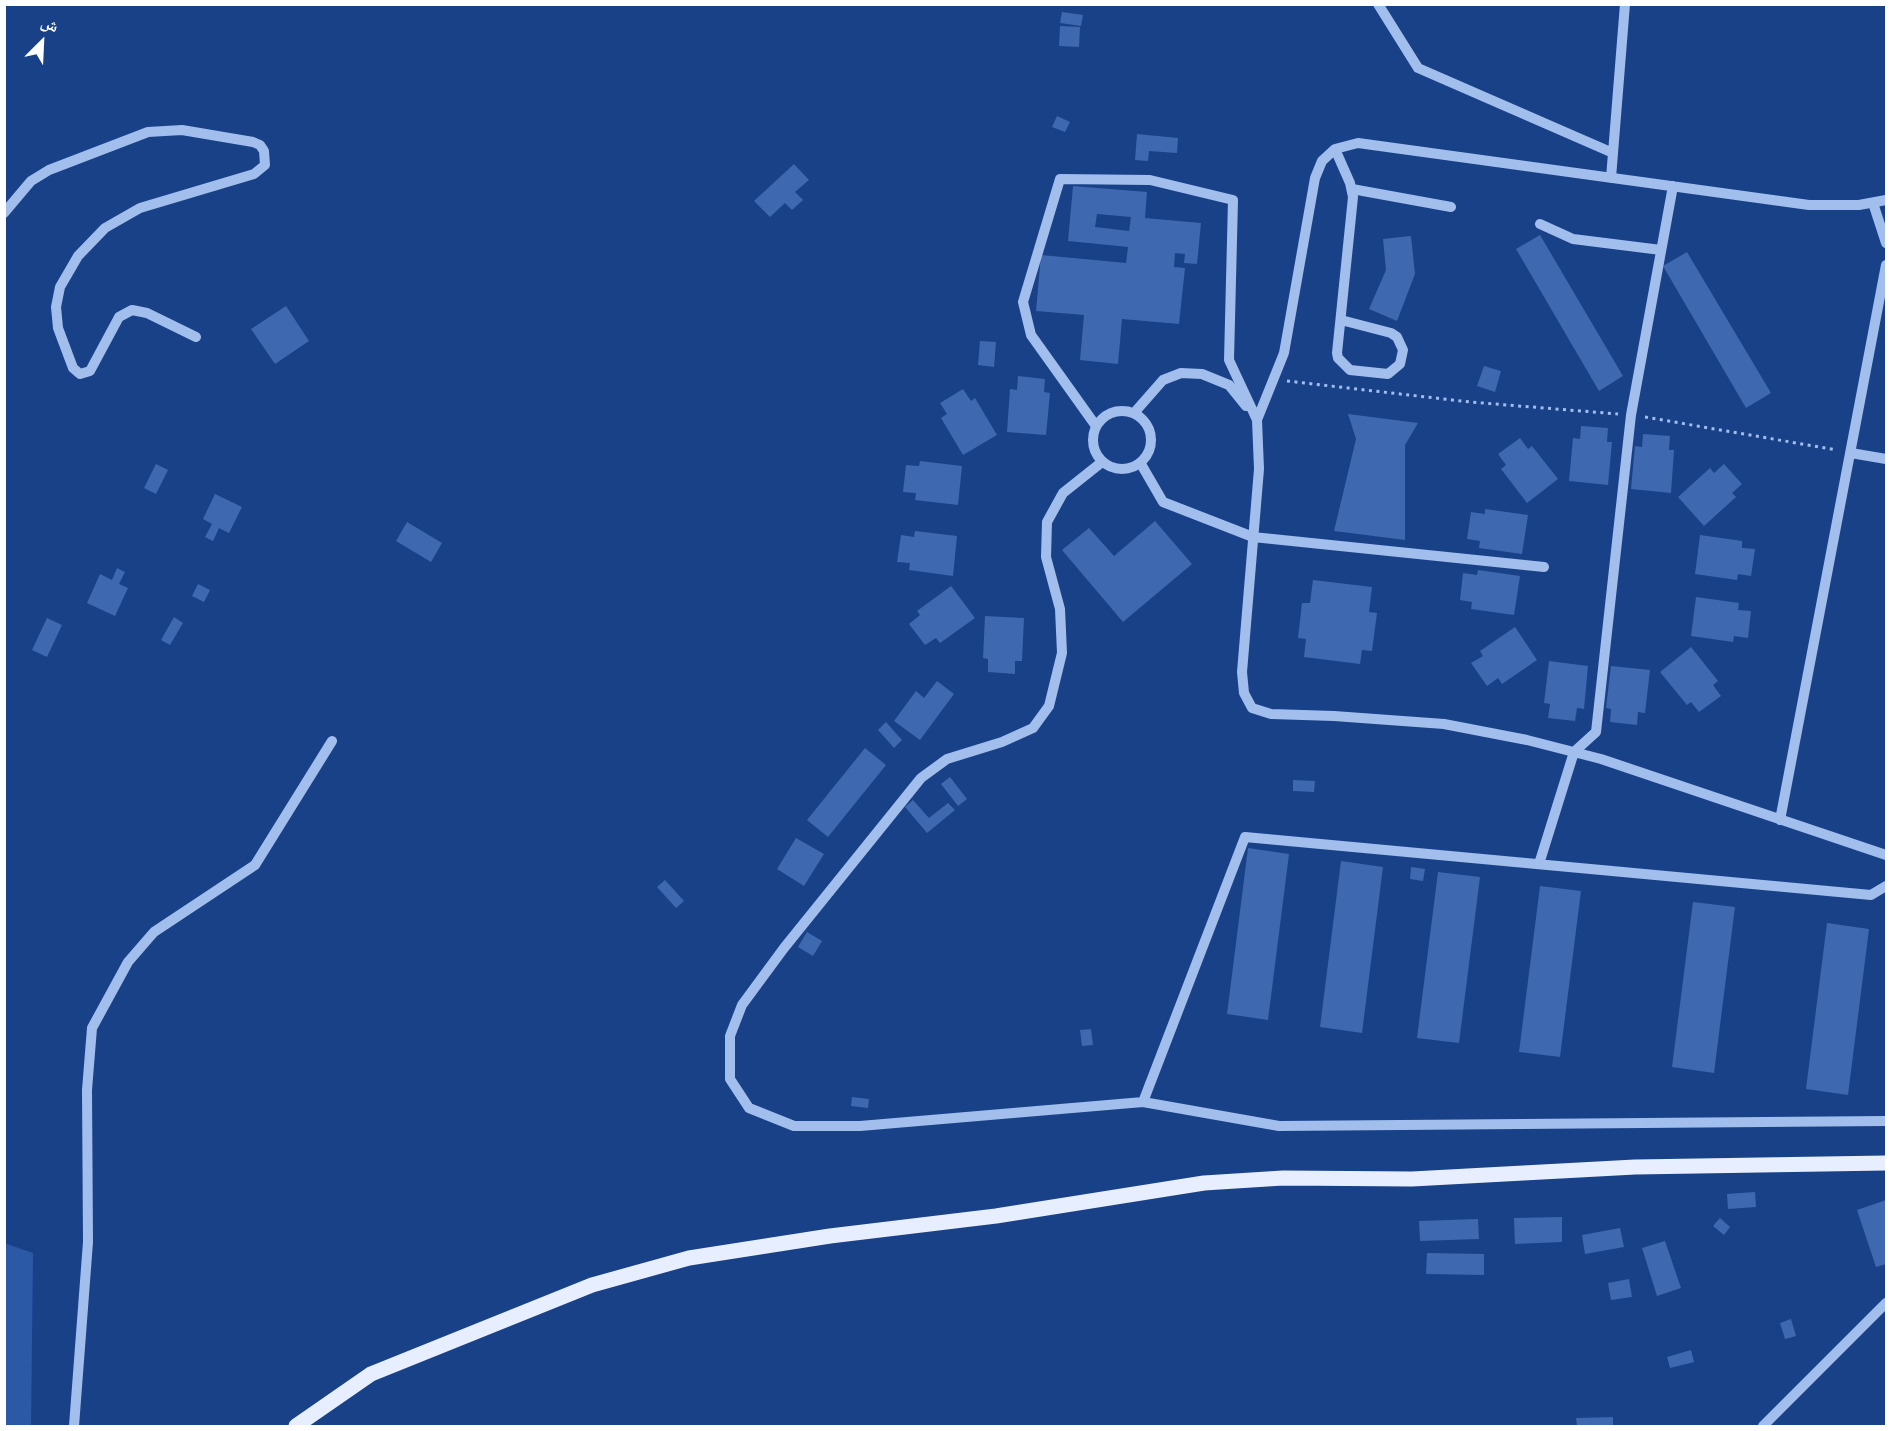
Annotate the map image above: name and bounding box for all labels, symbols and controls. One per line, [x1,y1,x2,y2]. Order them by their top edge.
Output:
north arrow [12,12,72,72]
text: ش [38,13,61,37]

